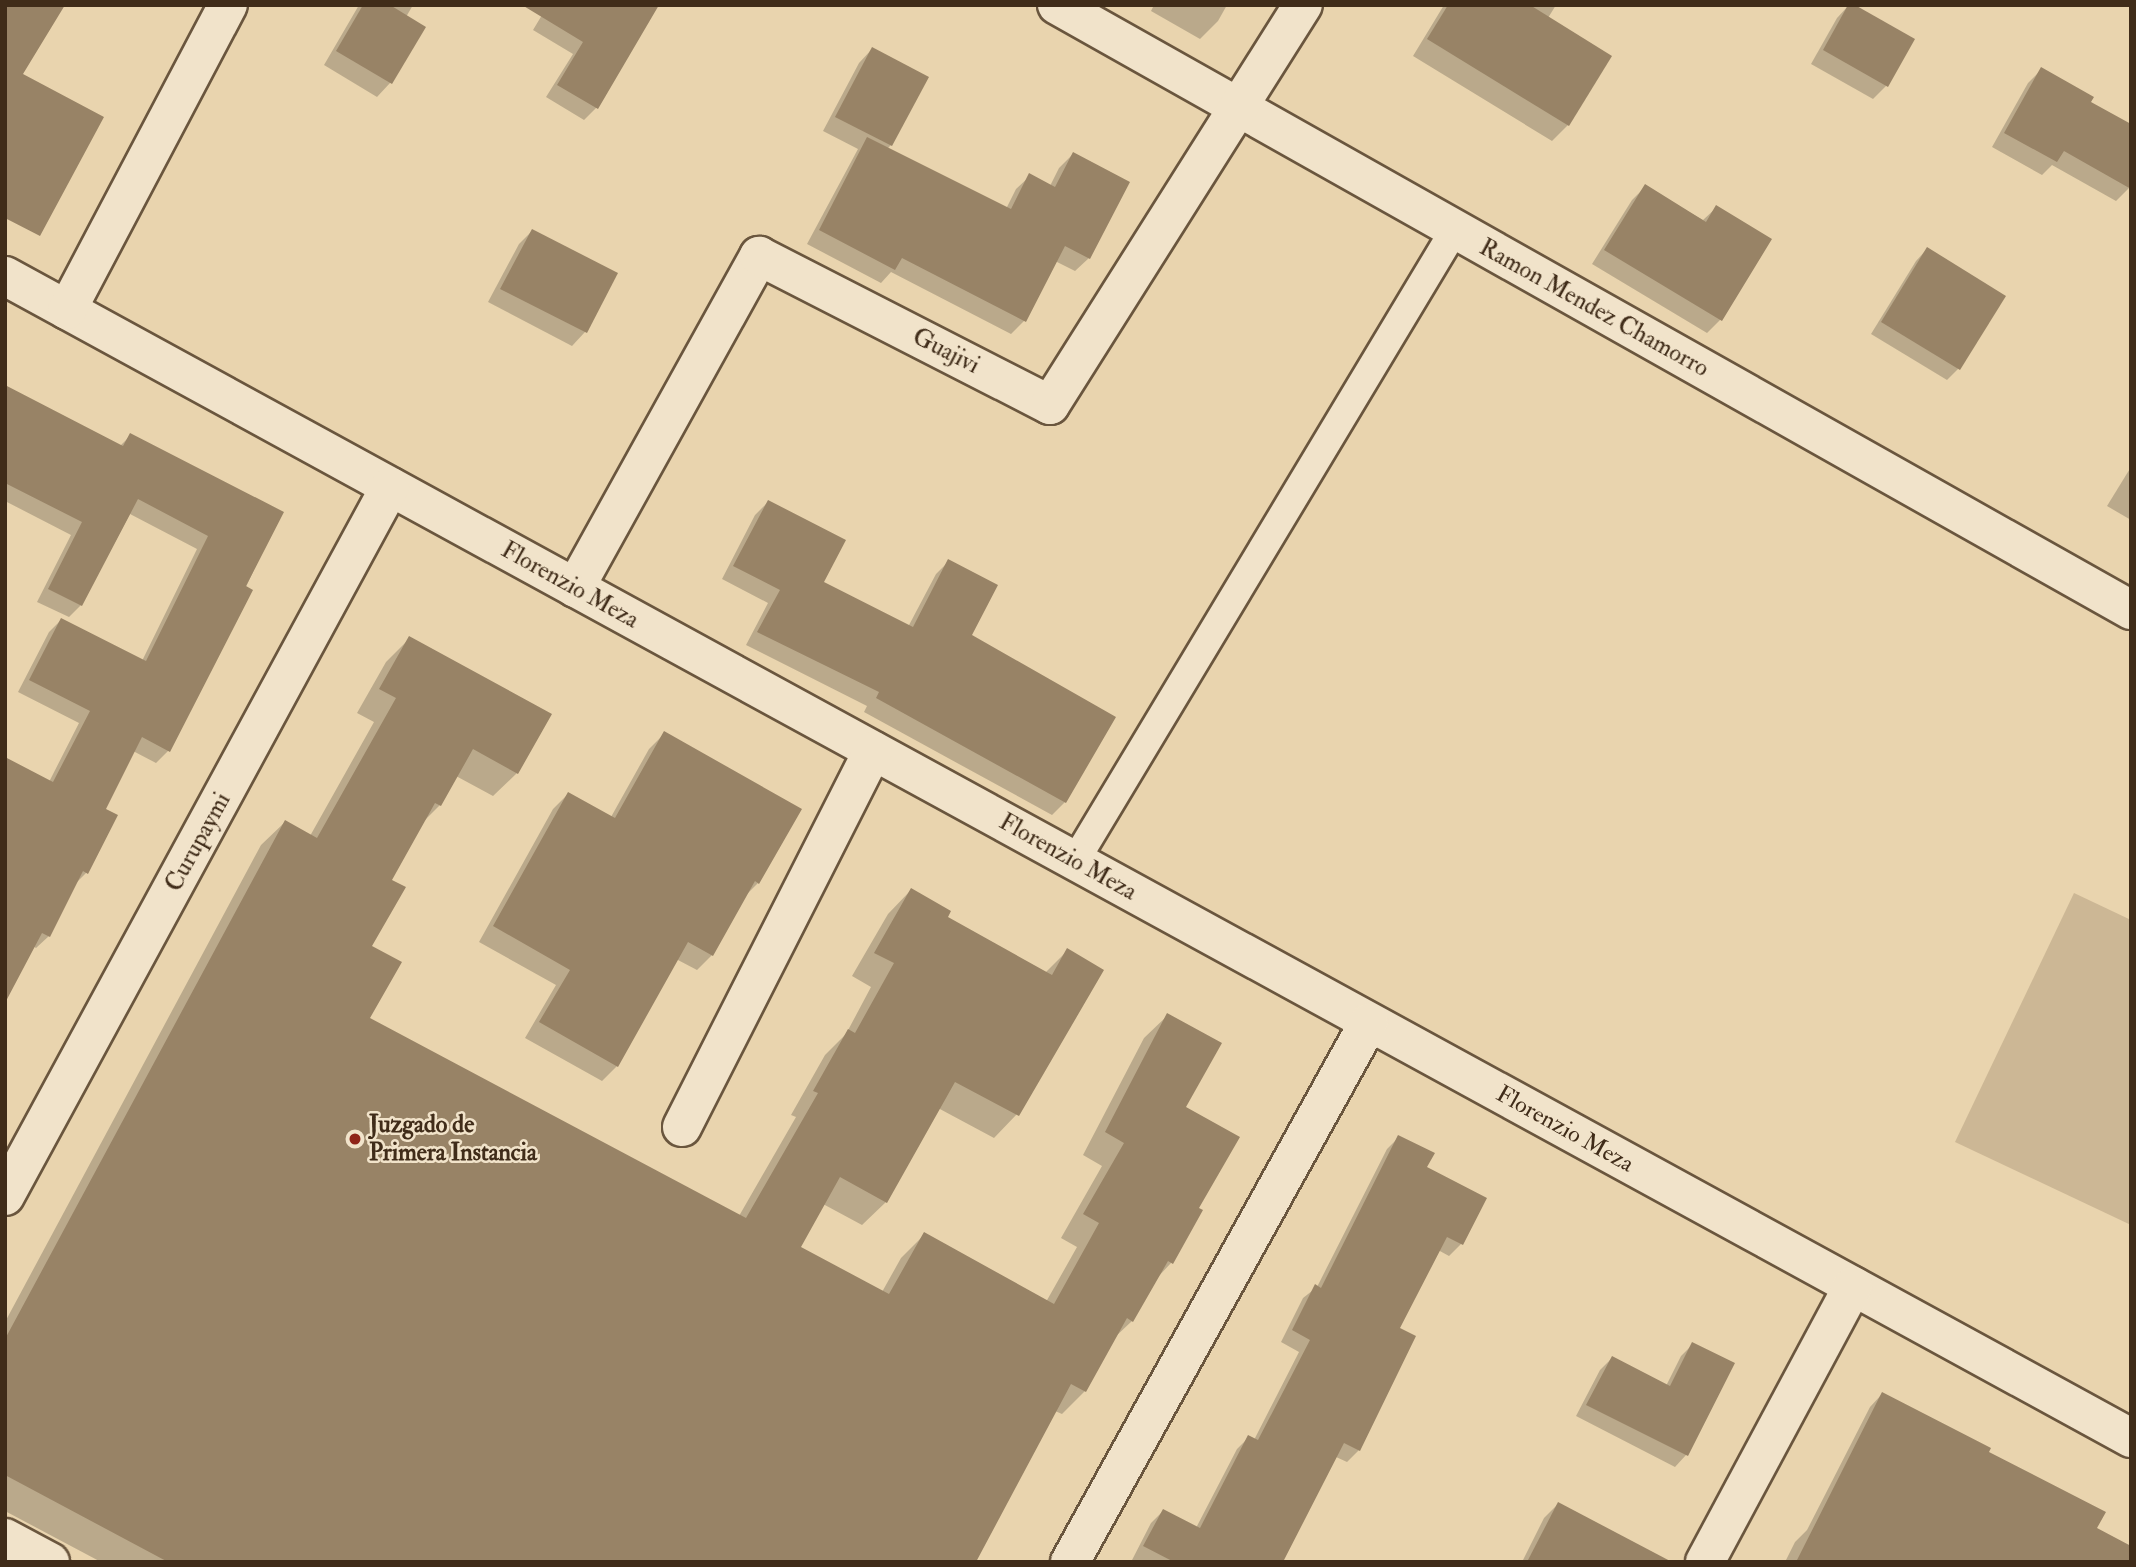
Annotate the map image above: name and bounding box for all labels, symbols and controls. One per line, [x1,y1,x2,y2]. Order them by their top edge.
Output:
street label: Ramon Mendez Chamorro [1474,233,1714,383]
street label: Guajivi [908,322,984,380]
street label: Florenzio Meza [496,535,644,635]
street label: Curupaymi [159,788,237,896]
street label: Florenzio Meza [994,807,1142,907]
street label: Florenzio Meza [1491,1079,1639,1179]
place label: Juzgado de Primera Instancia [369,1111,537,1167]
marker: Juzgado de Primera Instancia [347,1131,363,1147]

